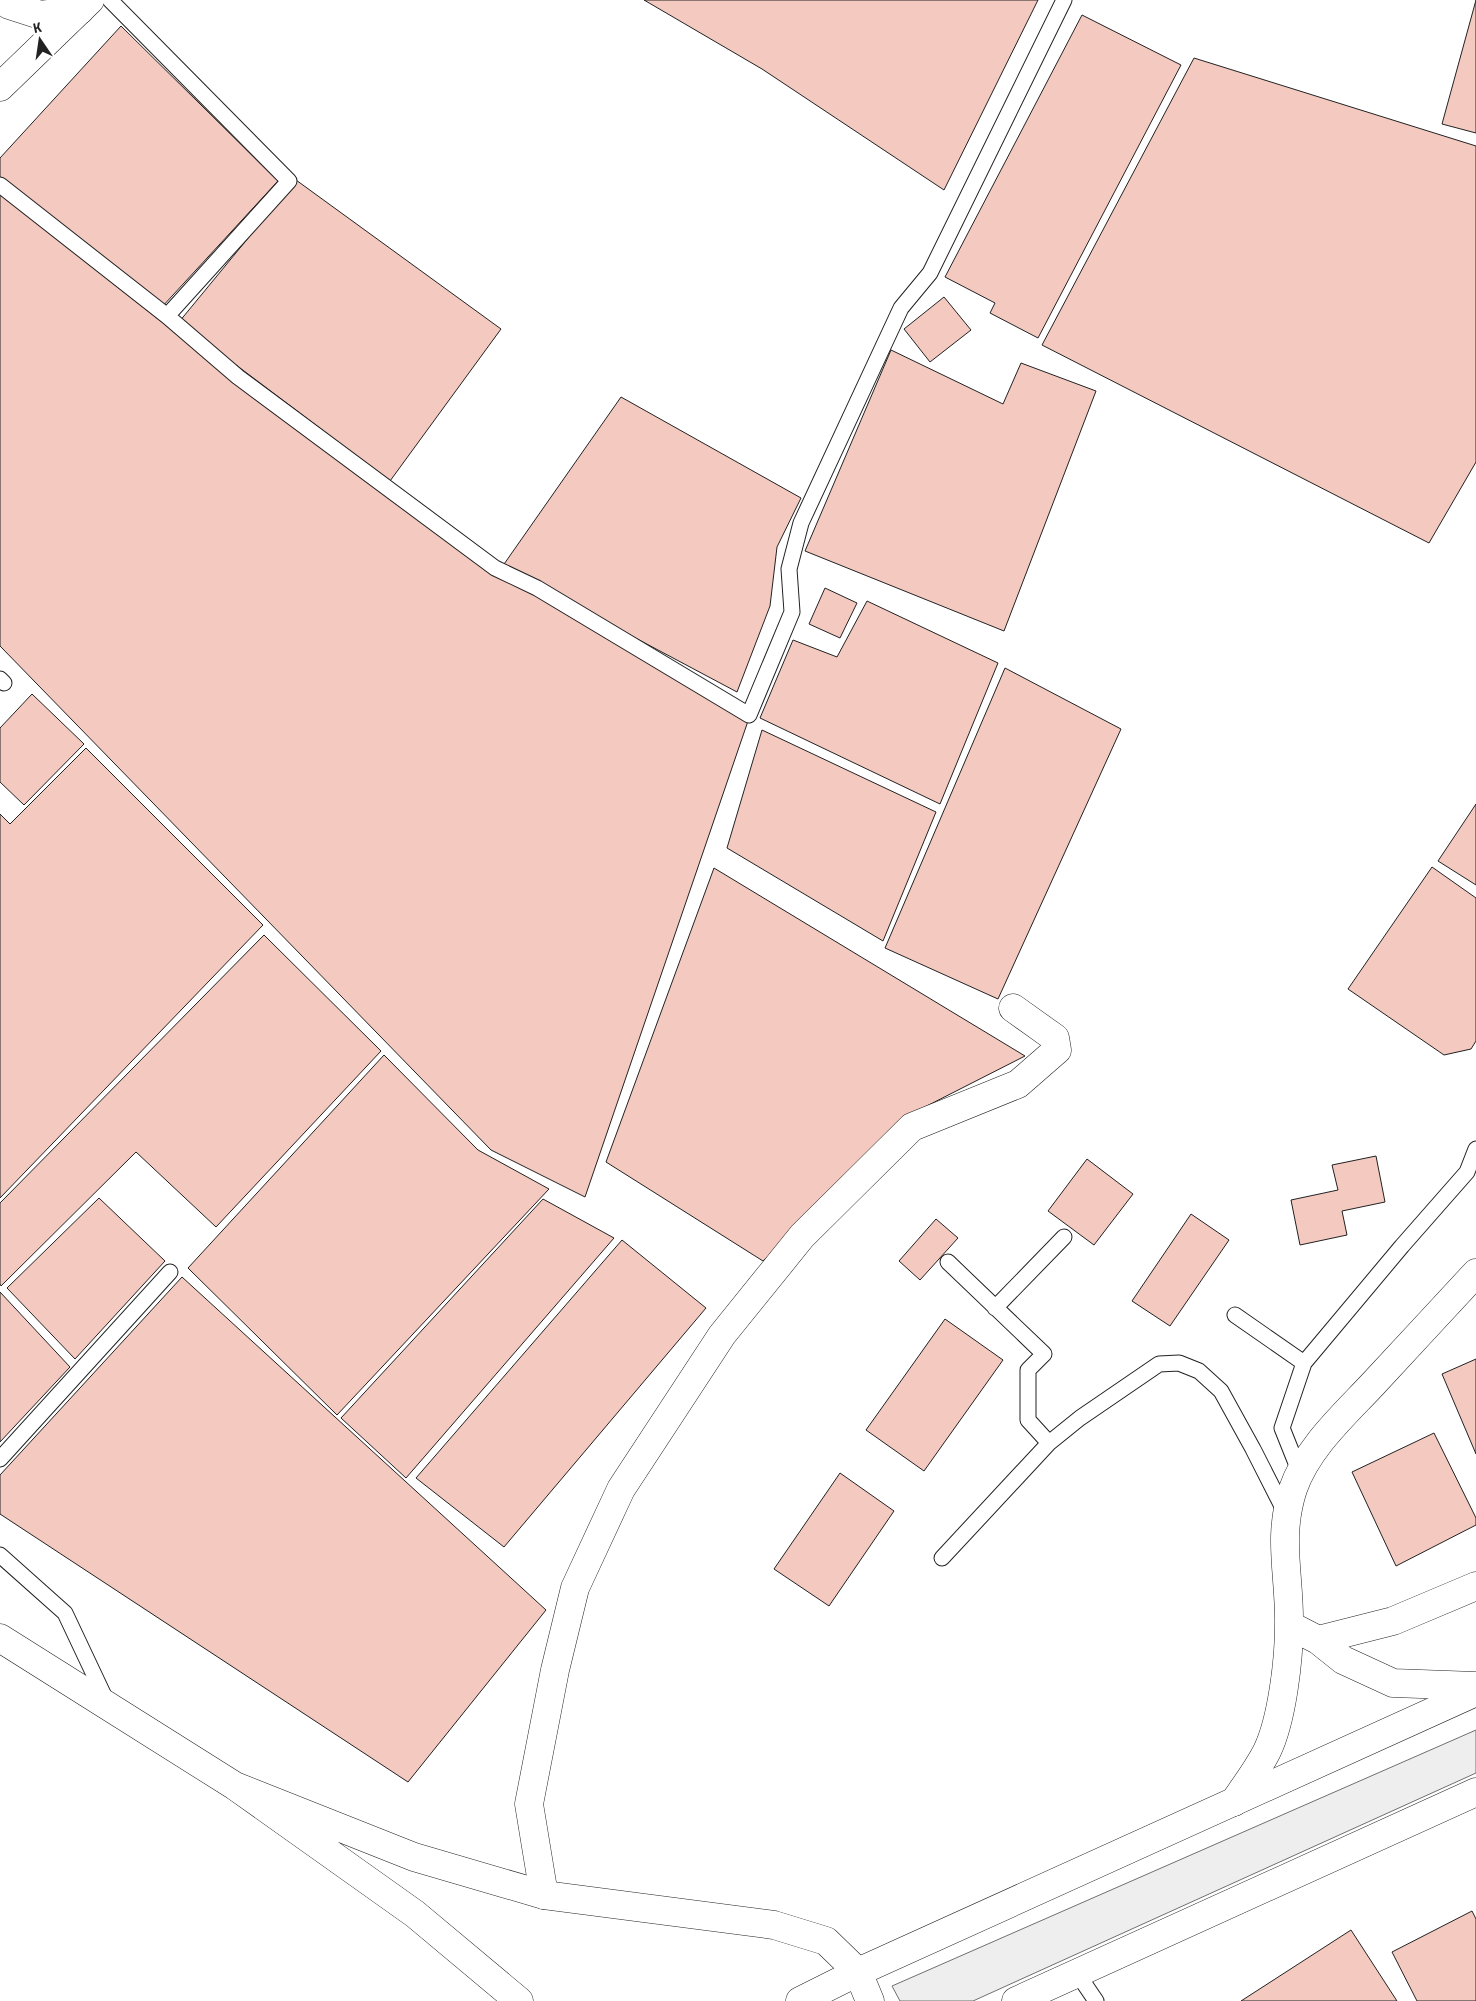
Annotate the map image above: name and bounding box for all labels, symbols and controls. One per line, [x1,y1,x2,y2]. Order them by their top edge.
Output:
north arrow [15,15,65,65]
text: K [31,16,44,38]

